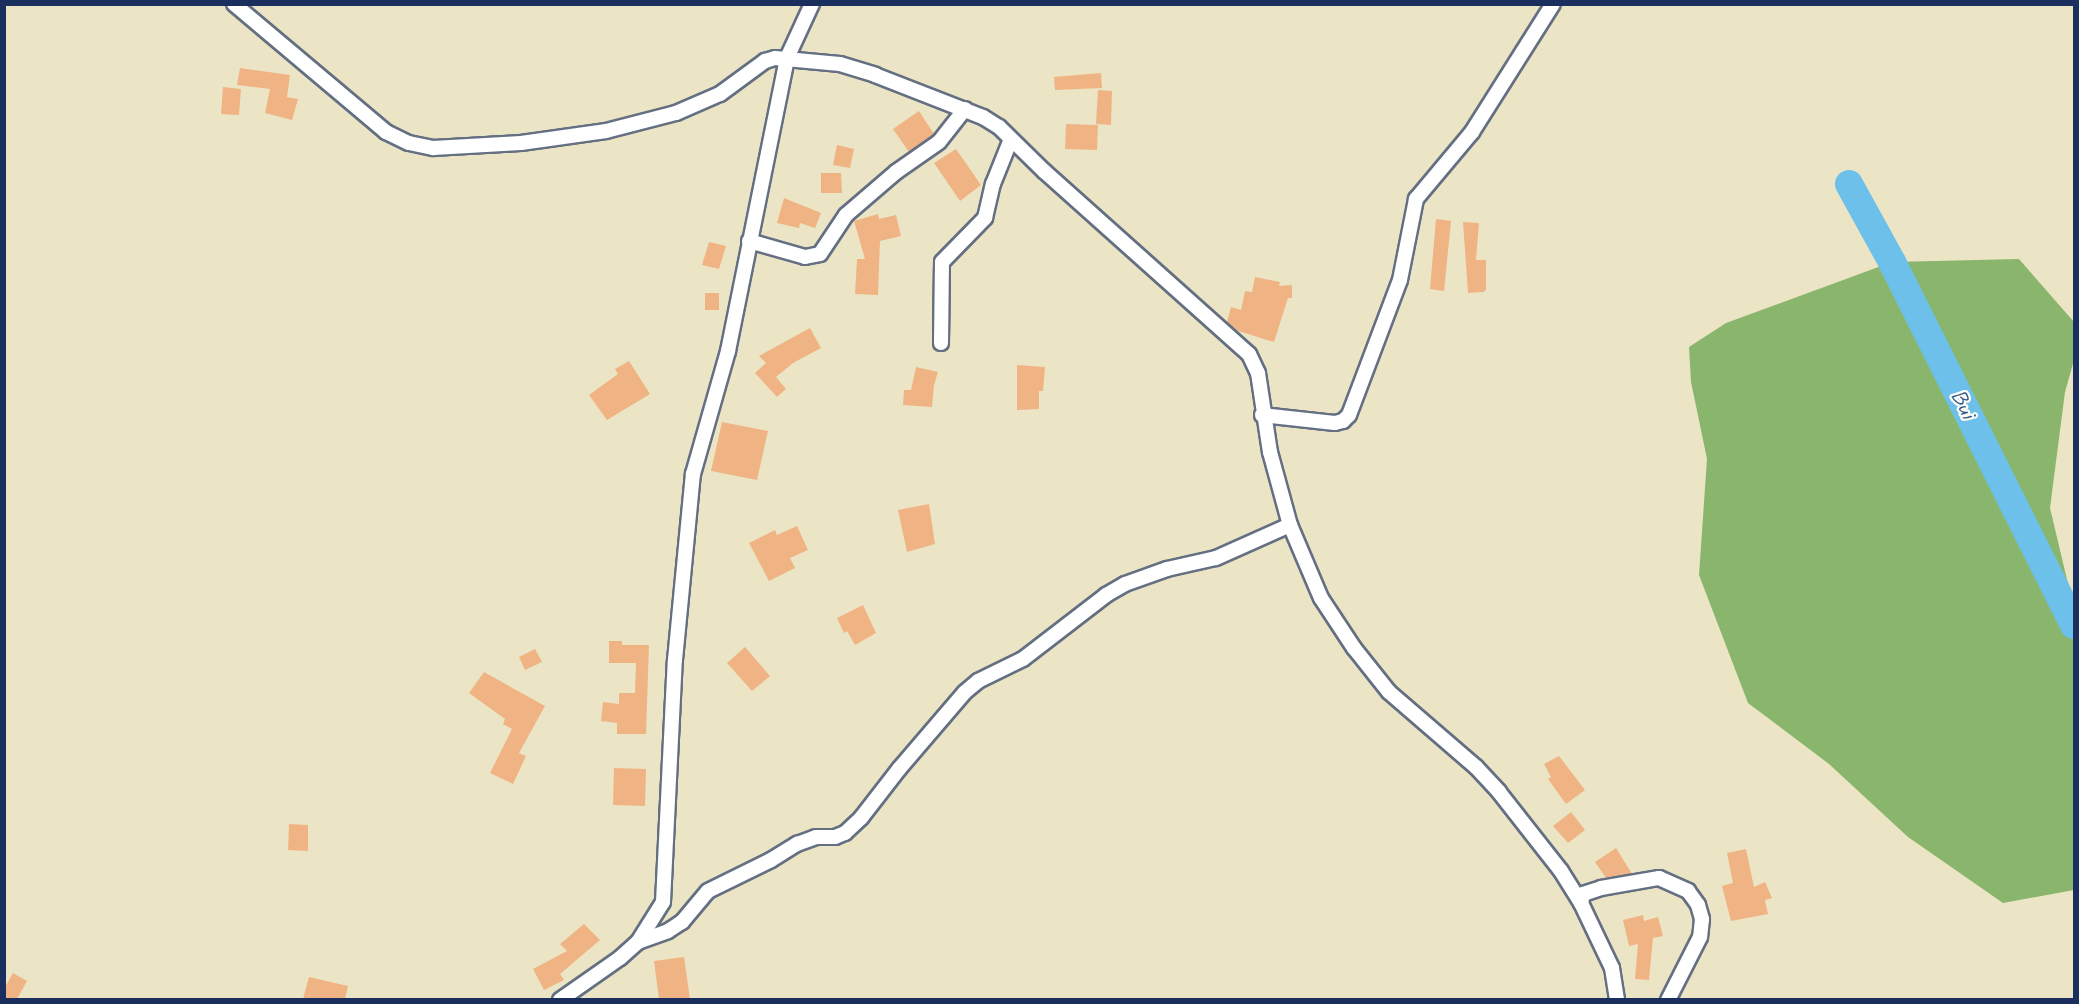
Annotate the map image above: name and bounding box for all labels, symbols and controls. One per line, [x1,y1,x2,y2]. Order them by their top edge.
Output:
water label: Bui [1944,386,1980,424]

